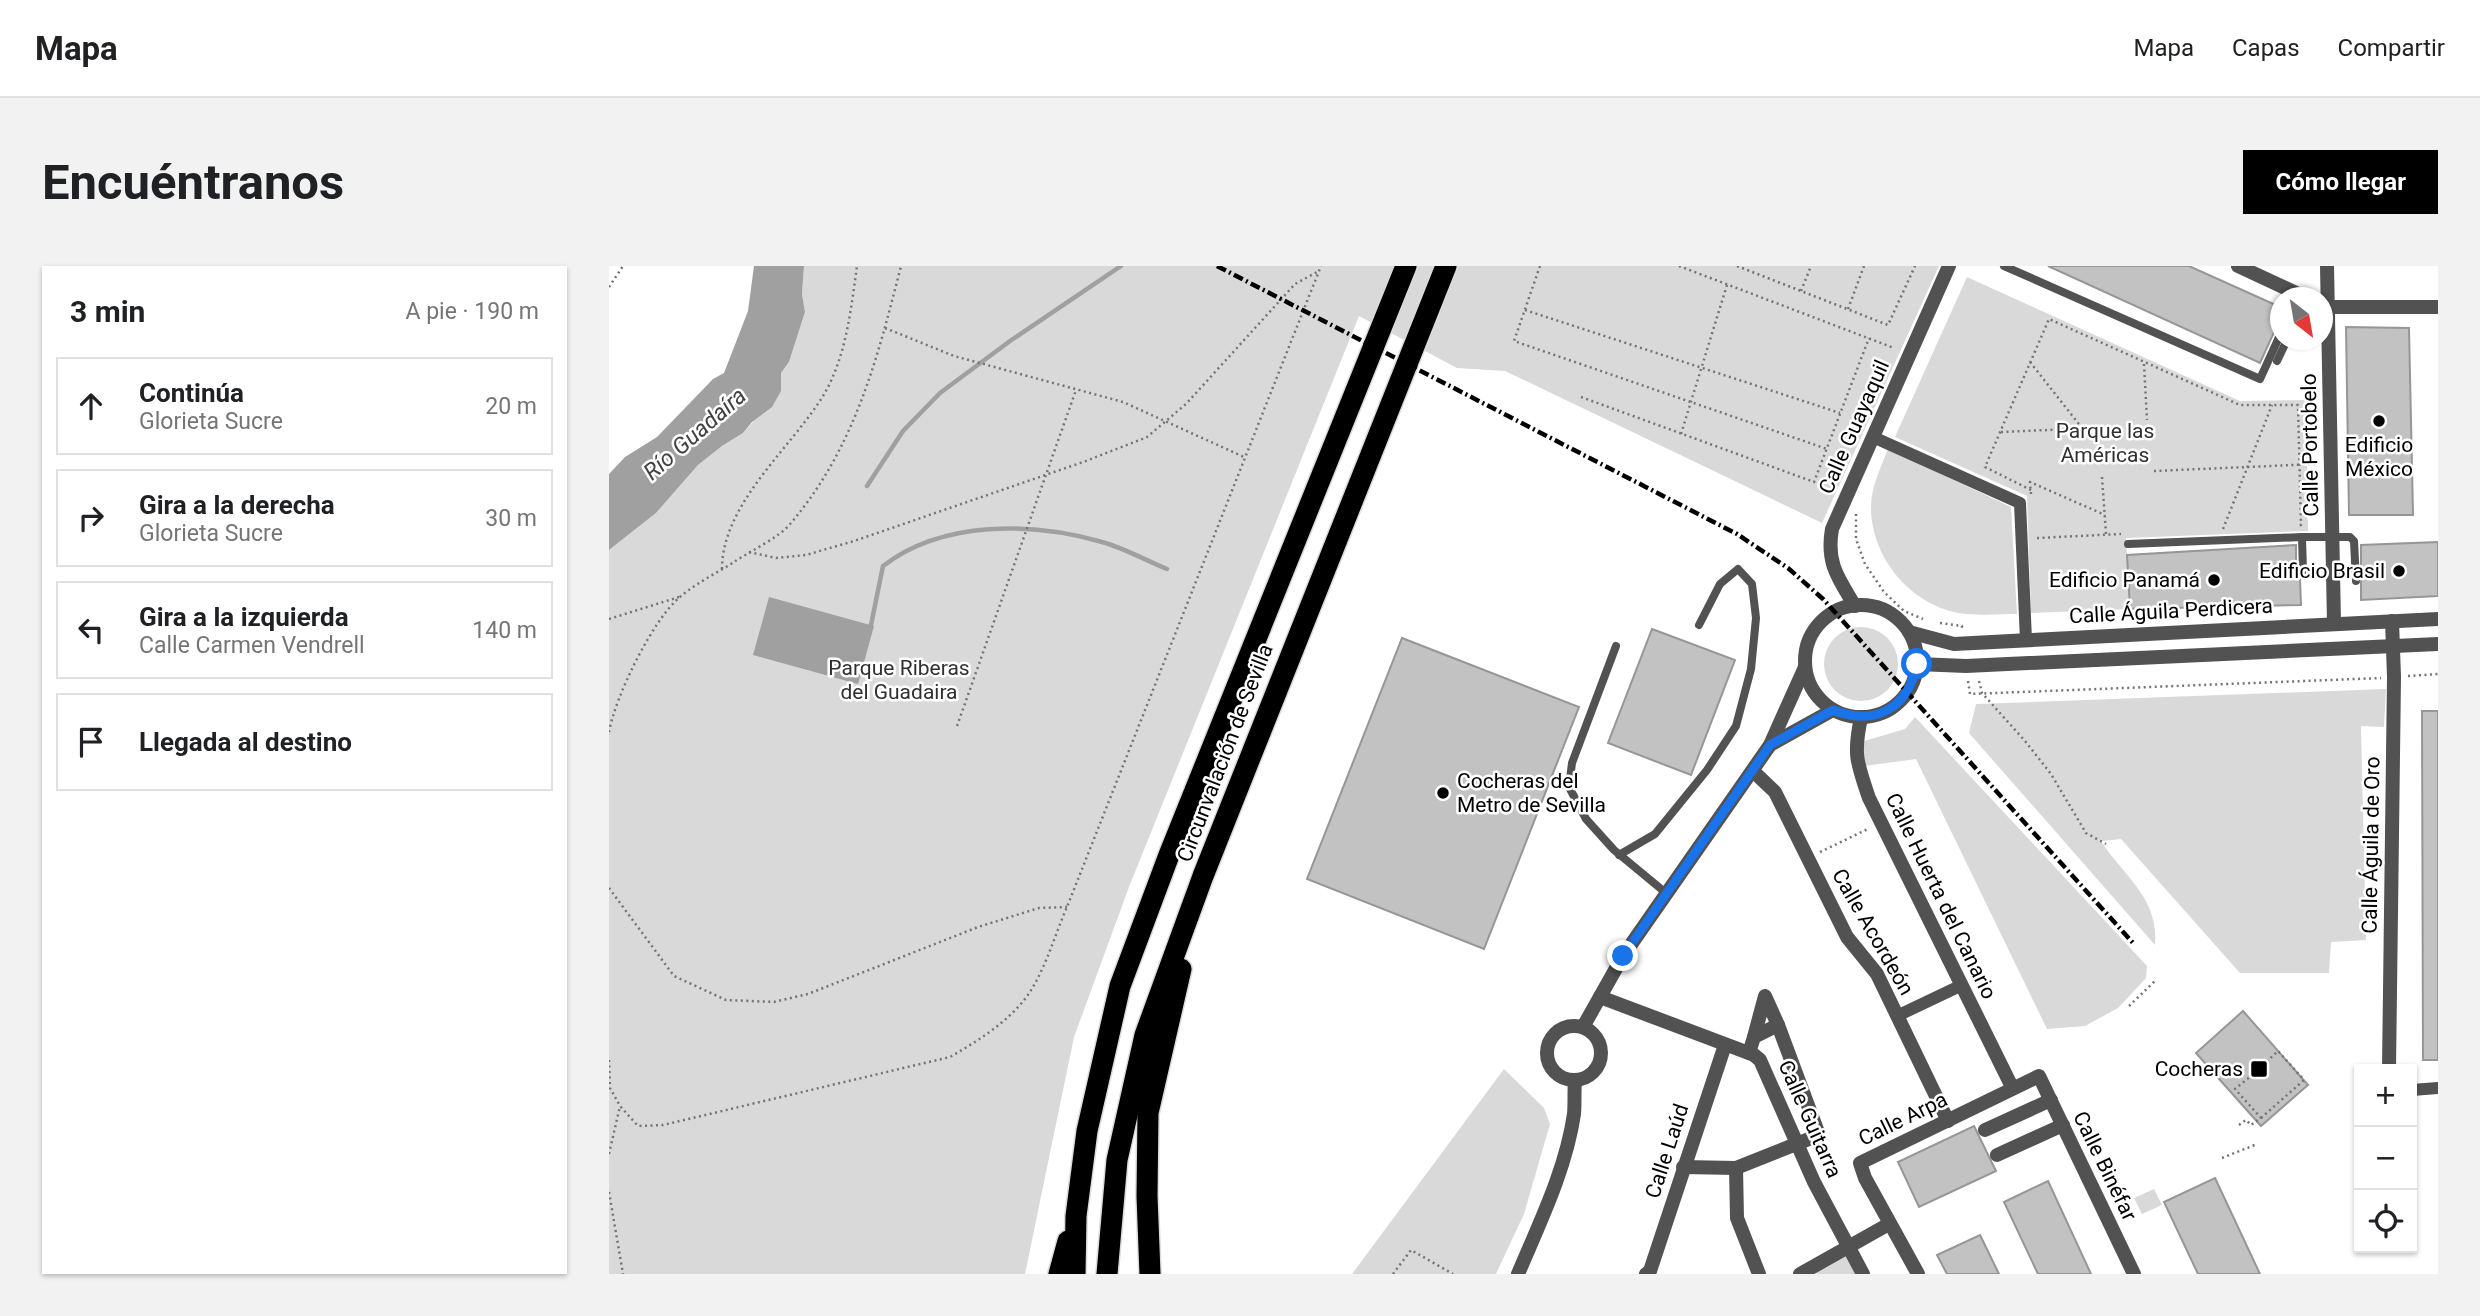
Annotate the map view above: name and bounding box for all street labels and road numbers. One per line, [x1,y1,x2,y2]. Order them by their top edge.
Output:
street label: Calle Guayaquil [1814,356,1894,498]
street label: Calle Portobelo [2297,373,2323,517]
street label: Calle Águila Perdicera [2069,594,2273,628]
street label: Circunvalación de Sevilla [1172,641,1278,865]
street label: Calle Águila de Oro [2357,756,2385,934]
street label: Calle Huerta del Canario [1881,789,2001,1003]
street label: Calle Acordeón [1827,865,1919,999]
street label: Calle Guitarra [1773,1056,1847,1182]
street label: Calle Arpa [1855,1087,1951,1151]
street label: Calle Laúd [1640,1101,1694,1201]
street label: Calle Binéfar [2068,1108,2142,1224]

